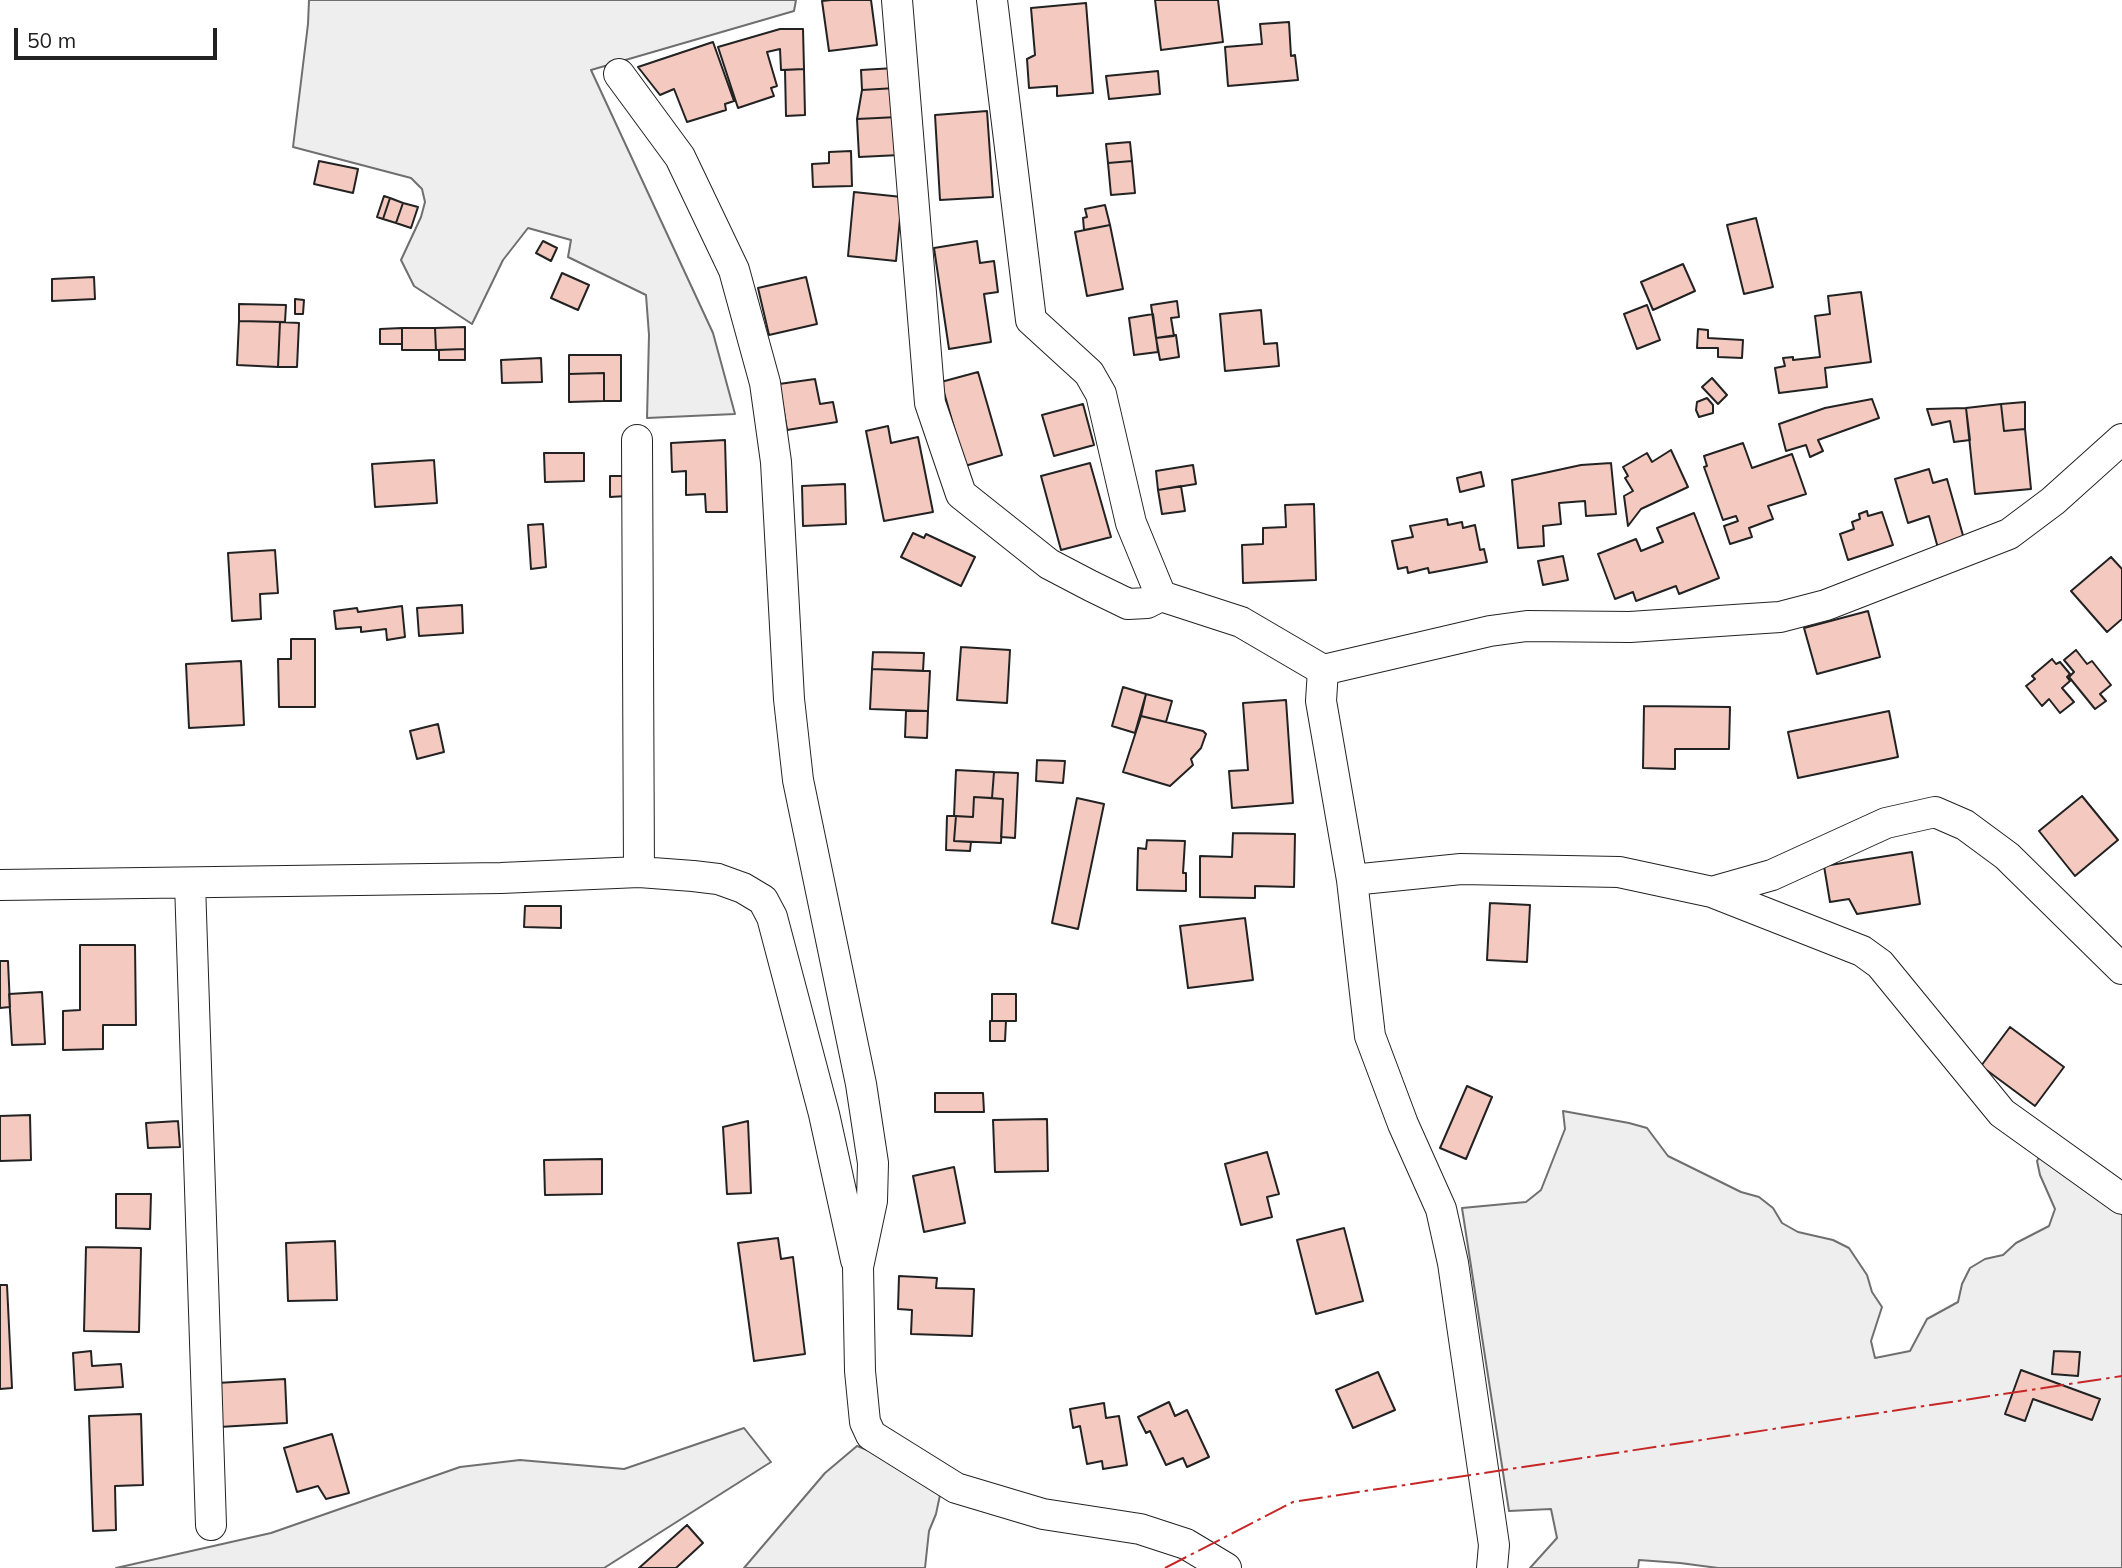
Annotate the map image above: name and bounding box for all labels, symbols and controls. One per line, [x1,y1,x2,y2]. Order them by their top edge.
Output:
scale bar [18,14,220,58]
text: 50 m [27,27,76,53]

